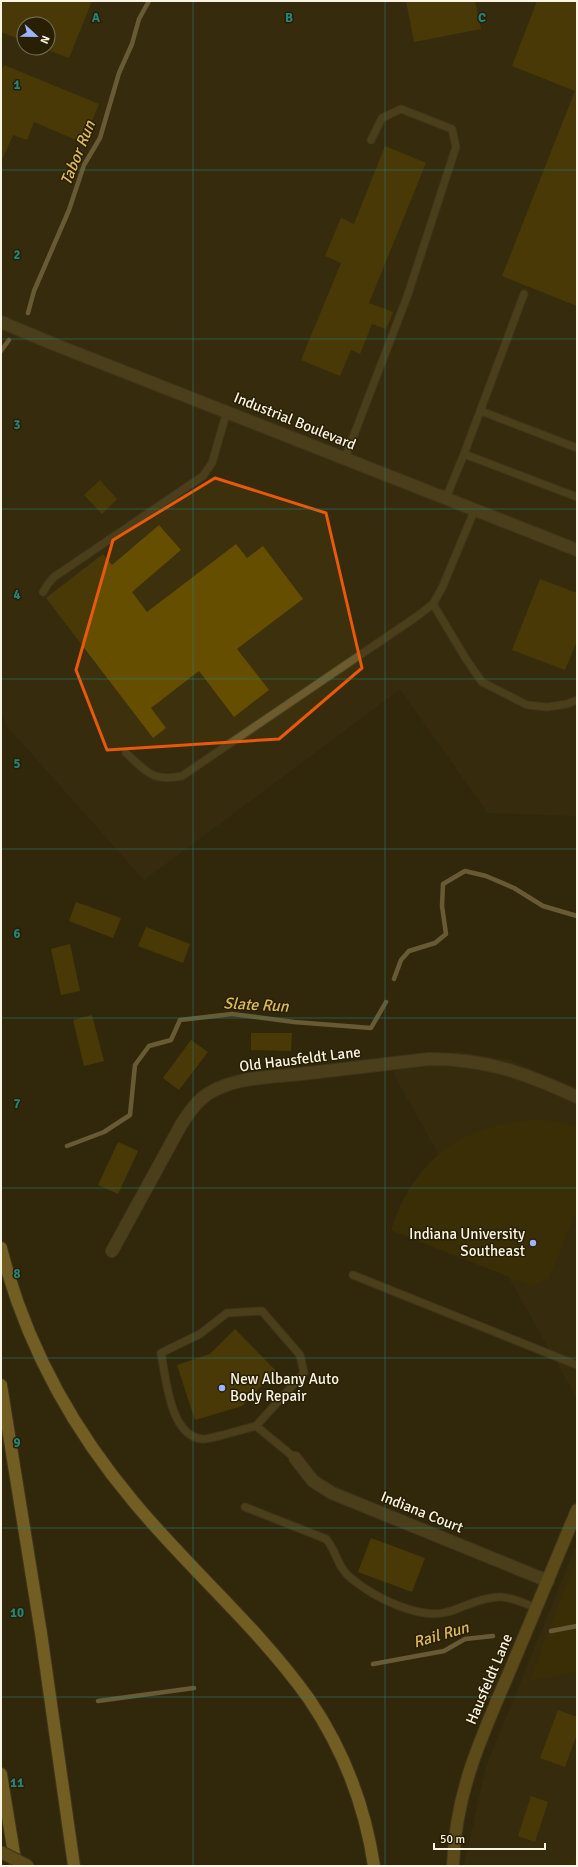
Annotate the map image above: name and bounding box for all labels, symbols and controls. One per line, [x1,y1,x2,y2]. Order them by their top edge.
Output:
text: A [92,10,101,26]
text: B [285,10,293,26]
text: C [478,10,486,26]
north arrow [16,16,56,56]
text: N [37,34,52,46]
text: 1 [13,77,21,93]
water label: Tabor Run [56,117,100,188]
text: 2 [13,247,21,263]
street label: Industrial Boulevard [231,388,359,454]
text: 3 [13,417,21,433]
text: 4 [13,587,21,603]
text: 5 [13,756,21,772]
text: 6 [13,926,21,942]
water label: Slate Run [223,993,290,1017]
street label: Old Hausfeldt Lane [238,1043,362,1075]
text: 7 [13,1096,21,1112]
place label: Indiana University Southeast [409,1225,525,1260]
marker: Indiana University Southeast [528,1238,538,1248]
text: 8 [13,1266,21,1282]
place label: New Albany Auto Body Repair [230,1370,339,1405]
marker: New Albany Auto Body Repair [217,1383,227,1393]
text: 9 [13,1435,21,1451]
street label: Indiana Court [378,1487,466,1537]
text: 10 [10,1605,24,1621]
water label: Rail Run [411,1617,472,1652]
street label: Hausfeldt Lane [462,1631,516,1727]
text: 11 [10,1775,24,1791]
scale bar [434,1825,545,1851]
text: 50 m [440,1832,465,1847]

